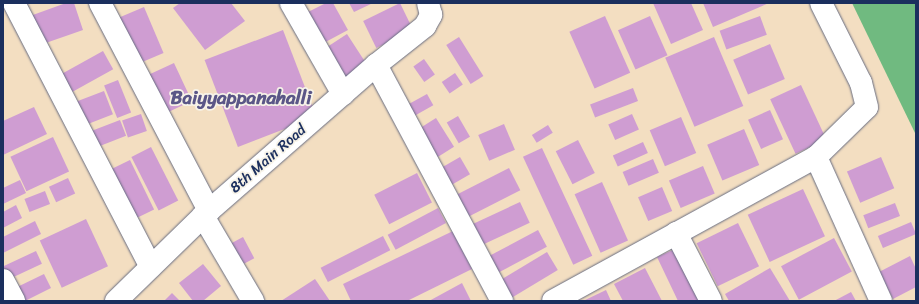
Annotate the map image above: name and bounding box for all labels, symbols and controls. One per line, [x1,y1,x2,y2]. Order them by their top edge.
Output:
district label: Baiyyappanahalli [171,87,311,109]
street label: 8th Main Road [226,121,310,197]

